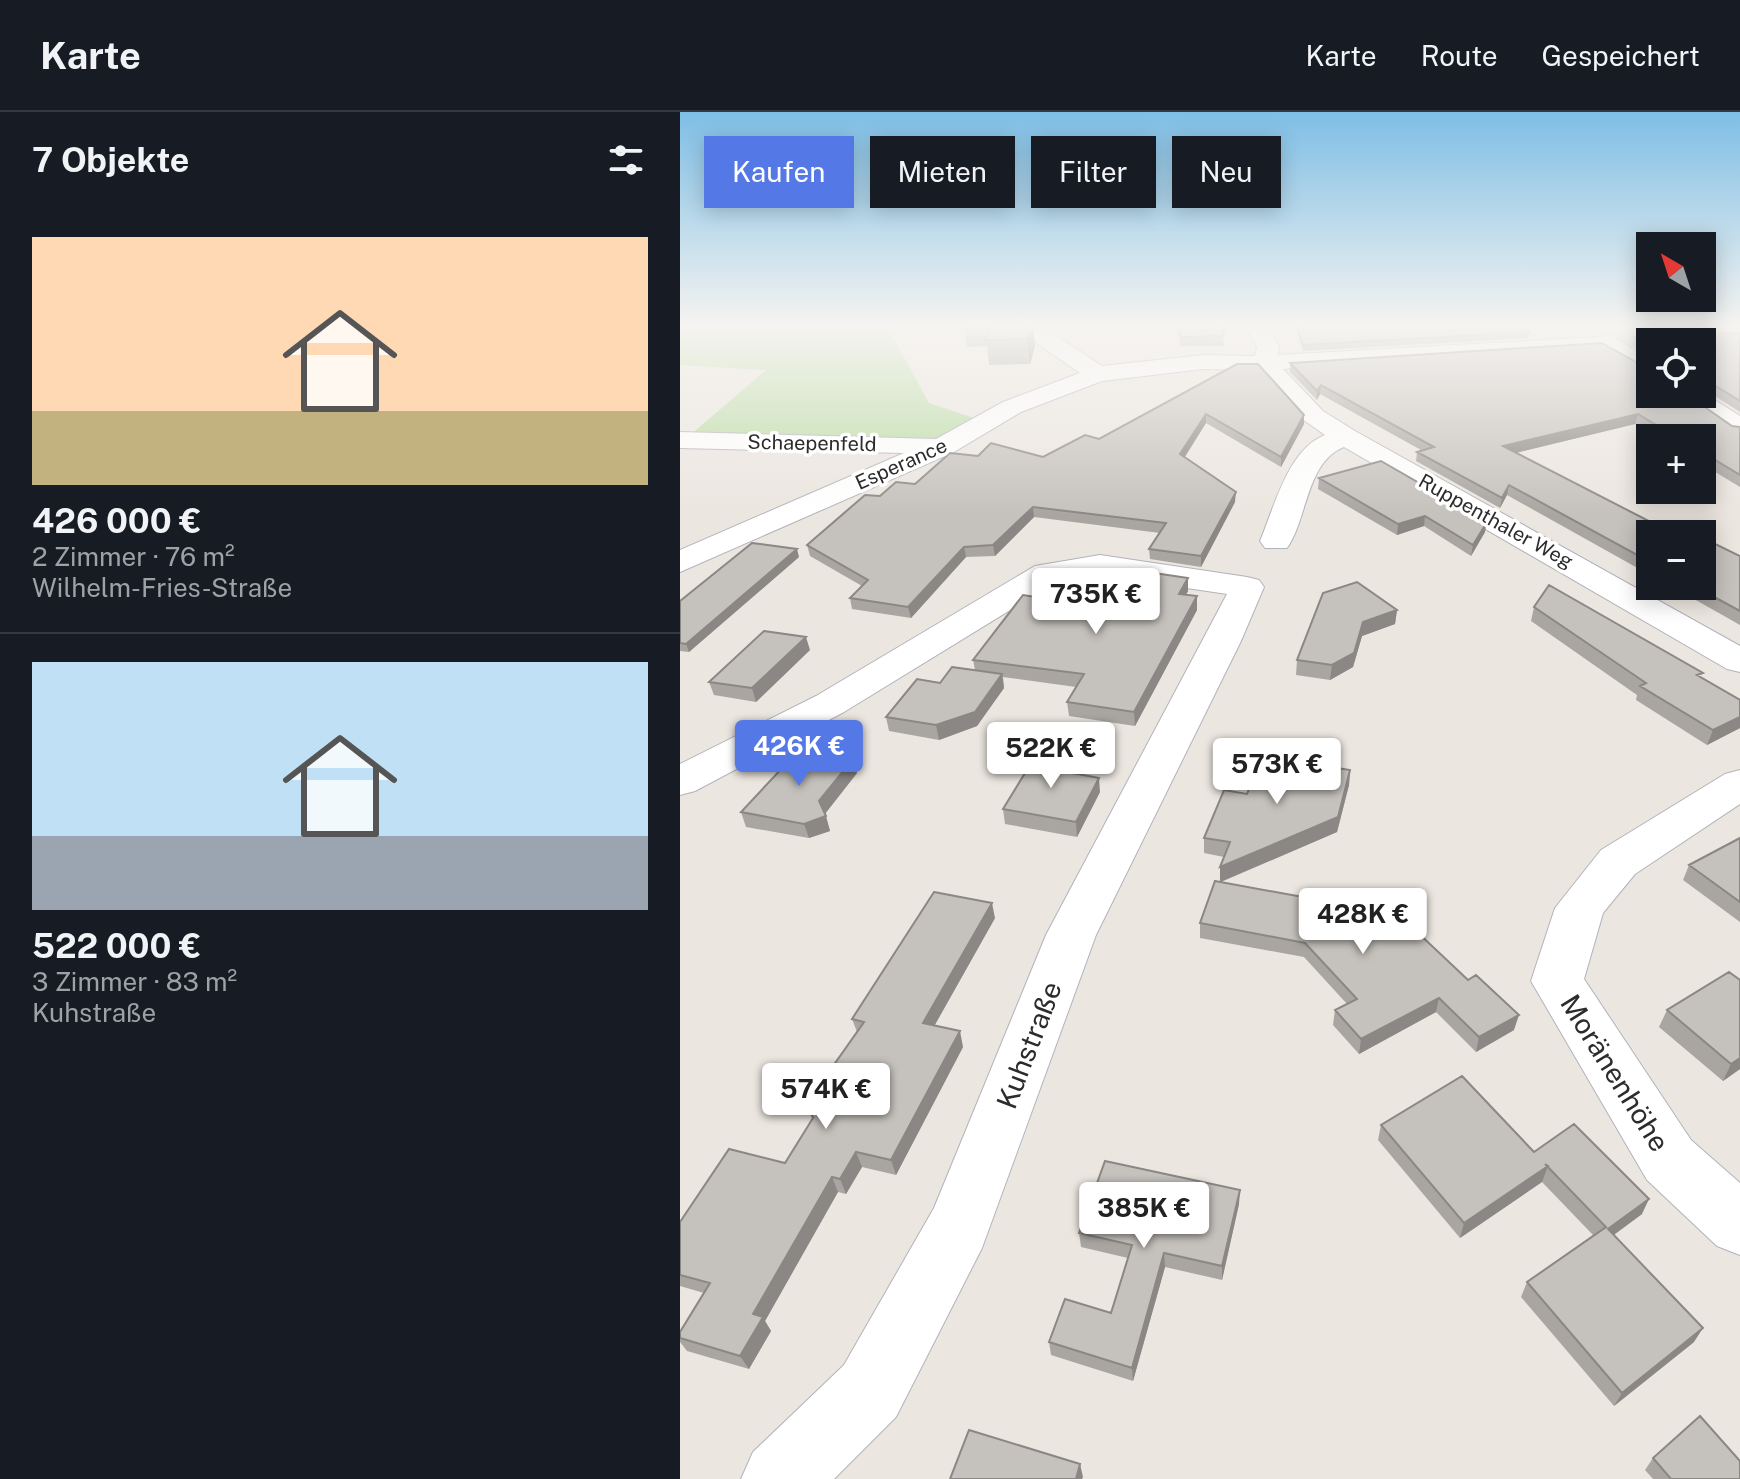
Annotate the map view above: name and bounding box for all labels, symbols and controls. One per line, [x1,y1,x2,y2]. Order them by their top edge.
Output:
text: Karte [40,33,141,78]
text: Karte [1305,39,1377,72]
text: Route [1421,39,1498,72]
text: Gespeichert [1542,39,1700,72]
chip: Kaufen [704,136,854,208]
chip: Mieten [870,136,1015,208]
chip: Filter [1031,136,1156,208]
chip: Neu [1172,136,1281,208]
icon: filters [604,138,648,182]
text: 7 Objekte [32,140,189,180]
north arrow [1636,232,1716,312]
map controls [1636,232,1716,600]
icon: home [268,289,412,433]
button: locate [1636,328,1716,408]
button: + [1636,424,1716,504]
street label: Schaepenfeld [747,430,877,456]
street label: Esperance [851,433,951,495]
street label: Ruppenthaler Weg [1415,469,1577,573]
text: 426 000 € [32,501,201,541]
button: − [1636,520,1716,600]
text: 2 Zimmer · 76 m² [32,541,235,572]
pin: 735K € [1031,568,1161,636]
text: Wilhelm-Fries-Straße [32,572,292,603]
text: 735K € [1050,578,1142,609]
icon: home [268,714,412,858]
pin: 426K € [734,720,864,788]
pin: 522K € [986,722,1116,790]
text: 426K € [753,730,845,761]
text: 522K € [1005,732,1097,763]
pin: 573K € [1212,738,1342,806]
text: 573K € [1231,748,1323,779]
pin: 428K € [1298,888,1428,956]
text: 428K € [1317,898,1409,929]
text: 522 000 € [32,926,201,966]
text: 3 Zimmer · 83 m² [32,966,237,997]
street label: Kuhstraße [989,976,1068,1113]
street label: Moränenhöhe [1554,988,1677,1157]
text: Kuhstraße [32,997,156,1028]
pin: 574K € [761,1063,891,1131]
text: 574K € [780,1073,872,1104]
pin: 385K € [1079,1182,1209,1250]
text: 385K € [1097,1192,1191,1223]

